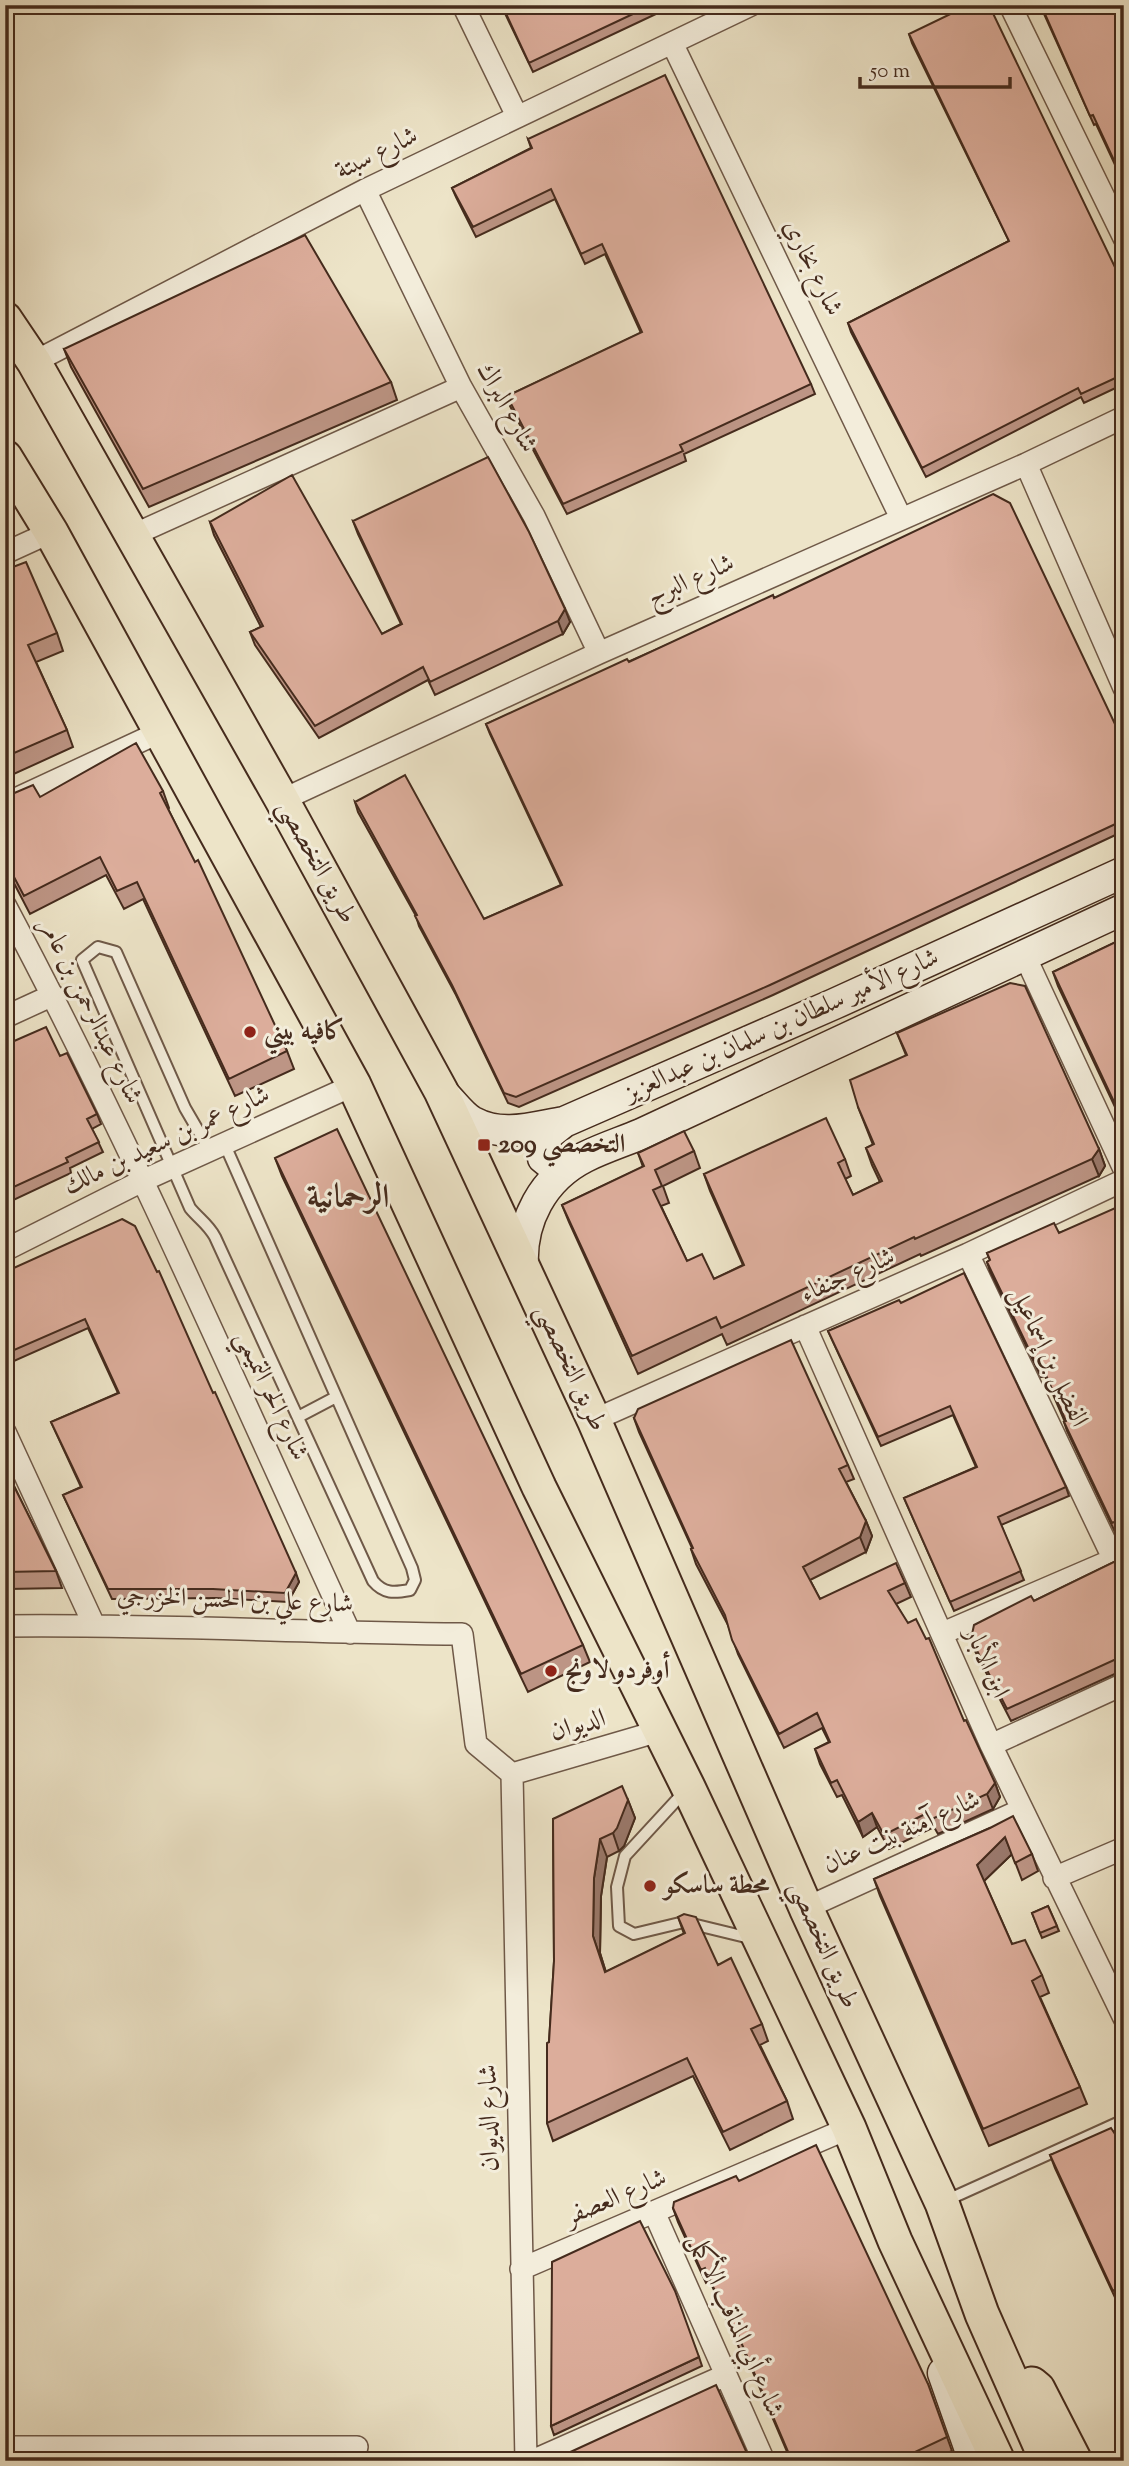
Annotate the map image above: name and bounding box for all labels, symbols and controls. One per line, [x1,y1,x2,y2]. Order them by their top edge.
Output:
scale bar [860,46,1010,90]
text: 50 m [869,57,910,87]
street label: شارع سبتة [329,118,425,191]
street label: شارع بخاري [772,213,851,323]
street label: شارع البراك [465,356,546,460]
street label: شارع البرج [641,545,742,619]
street label: طريق التخصصي [264,793,365,932]
street label: شارع عبدالرحمن بن عامر [28,911,151,1111]
street label: شارع الأمير سلطان بن سلمان بن عبدالعزيز [615,938,946,1114]
place label: كافيه بيني [264,1014,345,1055]
marker: كافيه بيني [242,1024,258,1040]
street label: شارع عمر بن سعيد بن مالك [58,1077,277,1206]
place label: التخصصي 209 [498,1127,626,1167]
marker: التخصصي 209 [476,1137,492,1153]
district label: الرحمانية [307,1175,389,1223]
street label: شارع جنفاء [795,1239,901,1314]
street label: الفضل بن إسماعيل [999,1281,1097,1433]
street label: طريق التخصصي [522,1298,616,1439]
street label: شارع الحر التميمي [221,1325,317,1469]
street label: شارع علي بن الحسن الخزرجي [116,1578,354,1628]
street label: ابن الأبار [953,1618,1020,1704]
place label: أوفردو لاونج [565,1651,671,1692]
marker: أوفردو لاونج [543,1663,559,1679]
street label: الديوان [546,1700,610,1752]
street label: شارع آمنة بنت عنان [817,1782,987,1885]
place label: محطة ساسكو [661,1868,770,1905]
street label: طريق التخصصي [776,1875,868,2016]
marker: محطة ساسكو [642,1878,658,1894]
street label: شارع الديوان [471,2064,510,2172]
street label: شارع العصفر [556,2160,673,2238]
street label: شارع أبي المناقب الأكمل [677,2226,794,2424]

